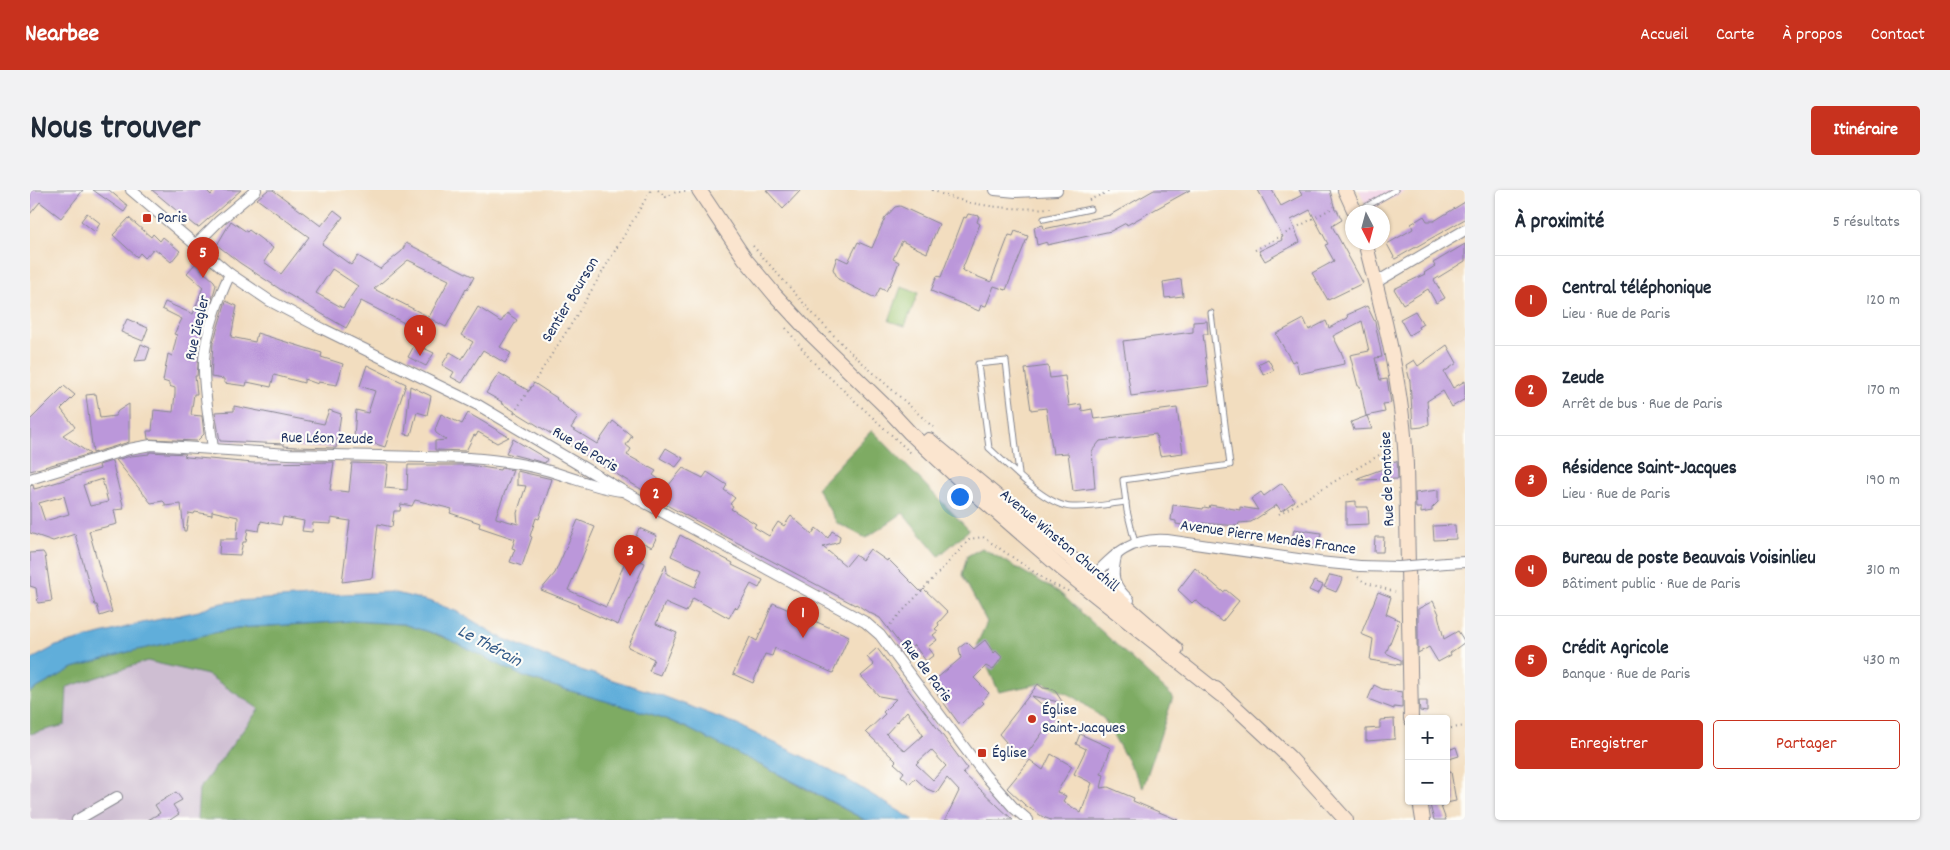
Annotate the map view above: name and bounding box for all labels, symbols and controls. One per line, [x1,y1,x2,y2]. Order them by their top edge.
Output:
text: Nearbee [25,18,99,52]
text: Accueil [1640,23,1688,48]
text: Carte [1716,23,1755,48]
text: À propos [1783,23,1843,48]
text: Contact [1871,23,1925,48]
text: Nous trouver [30,105,200,155]
button: Itinéraire [1811,106,1920,155]
north arrow [1345,205,1390,250]
place label: Paris [157,207,188,230]
text: À proximité [1515,208,1604,238]
text: 5 résultats [1833,211,1900,234]
marker: Paris [141,212,153,224]
pin: 5 [187,237,219,278]
street label: Sentier Bourson [536,253,606,347]
text: Central téléphonique [1562,276,1711,303]
text: 1 [1529,289,1533,312]
text: 120 m [1866,289,1900,312]
street label: Rue Ziegler [179,293,217,363]
text: Lieu · Rue de Paris [1562,303,1670,326]
pin: 4 [404,315,436,356]
text: Zeude [1562,366,1604,393]
text: 2 [1528,379,1535,402]
text: 170 m [1867,379,1900,402]
text: Arrêt de bus · Rue de Paris [1562,393,1723,416]
street label: Rue de Paris [547,421,623,479]
street label: Rue Léon Zeude [281,427,373,451]
street label: Rue de Pontoise [1375,431,1401,527]
text: Résidence Saint-Jacques [1562,456,1737,483]
text: 3 [1527,469,1535,492]
text: 190 m [1866,469,1900,492]
pin: 2 [640,478,672,519]
text: Lieu · Rue de Paris [1562,483,1670,506]
your location [947,484,973,510]
street label: Avenue Winston Churchill [994,484,1124,598]
street label: Avenue Pierre Mendès France [1179,514,1357,562]
pin: 3 [614,535,646,576]
text: Bureau de poste Beauvais Voisinlieu [1562,546,1816,573]
text: 4 [1528,559,1534,582]
text: 310 m [1866,559,1900,582]
text: Bâtiment public · Rue de Paris [1562,573,1741,596]
pin: 1 [787,597,819,638]
water label: Le Thérain [453,620,526,675]
street label: Rue de Paris [895,635,958,708]
text: Crédit Agricole [1562,636,1669,663]
text: 5 [1527,649,1535,672]
text: 430 m [1863,649,1900,672]
text: Banque · Rue de Paris [1562,663,1691,686]
place label: Église Saint-Jacques [1042,699,1126,740]
marker: Église Saint-Jacques [1026,713,1038,725]
map controls [1405,715,1450,805]
button: + [1405,715,1450,760]
button: Enregistrer [1515,720,1703,769]
button: Partager [1713,720,1900,769]
place label: Église [992,742,1027,765]
marker: Église [976,747,988,759]
button: − [1405,760,1450,805]

